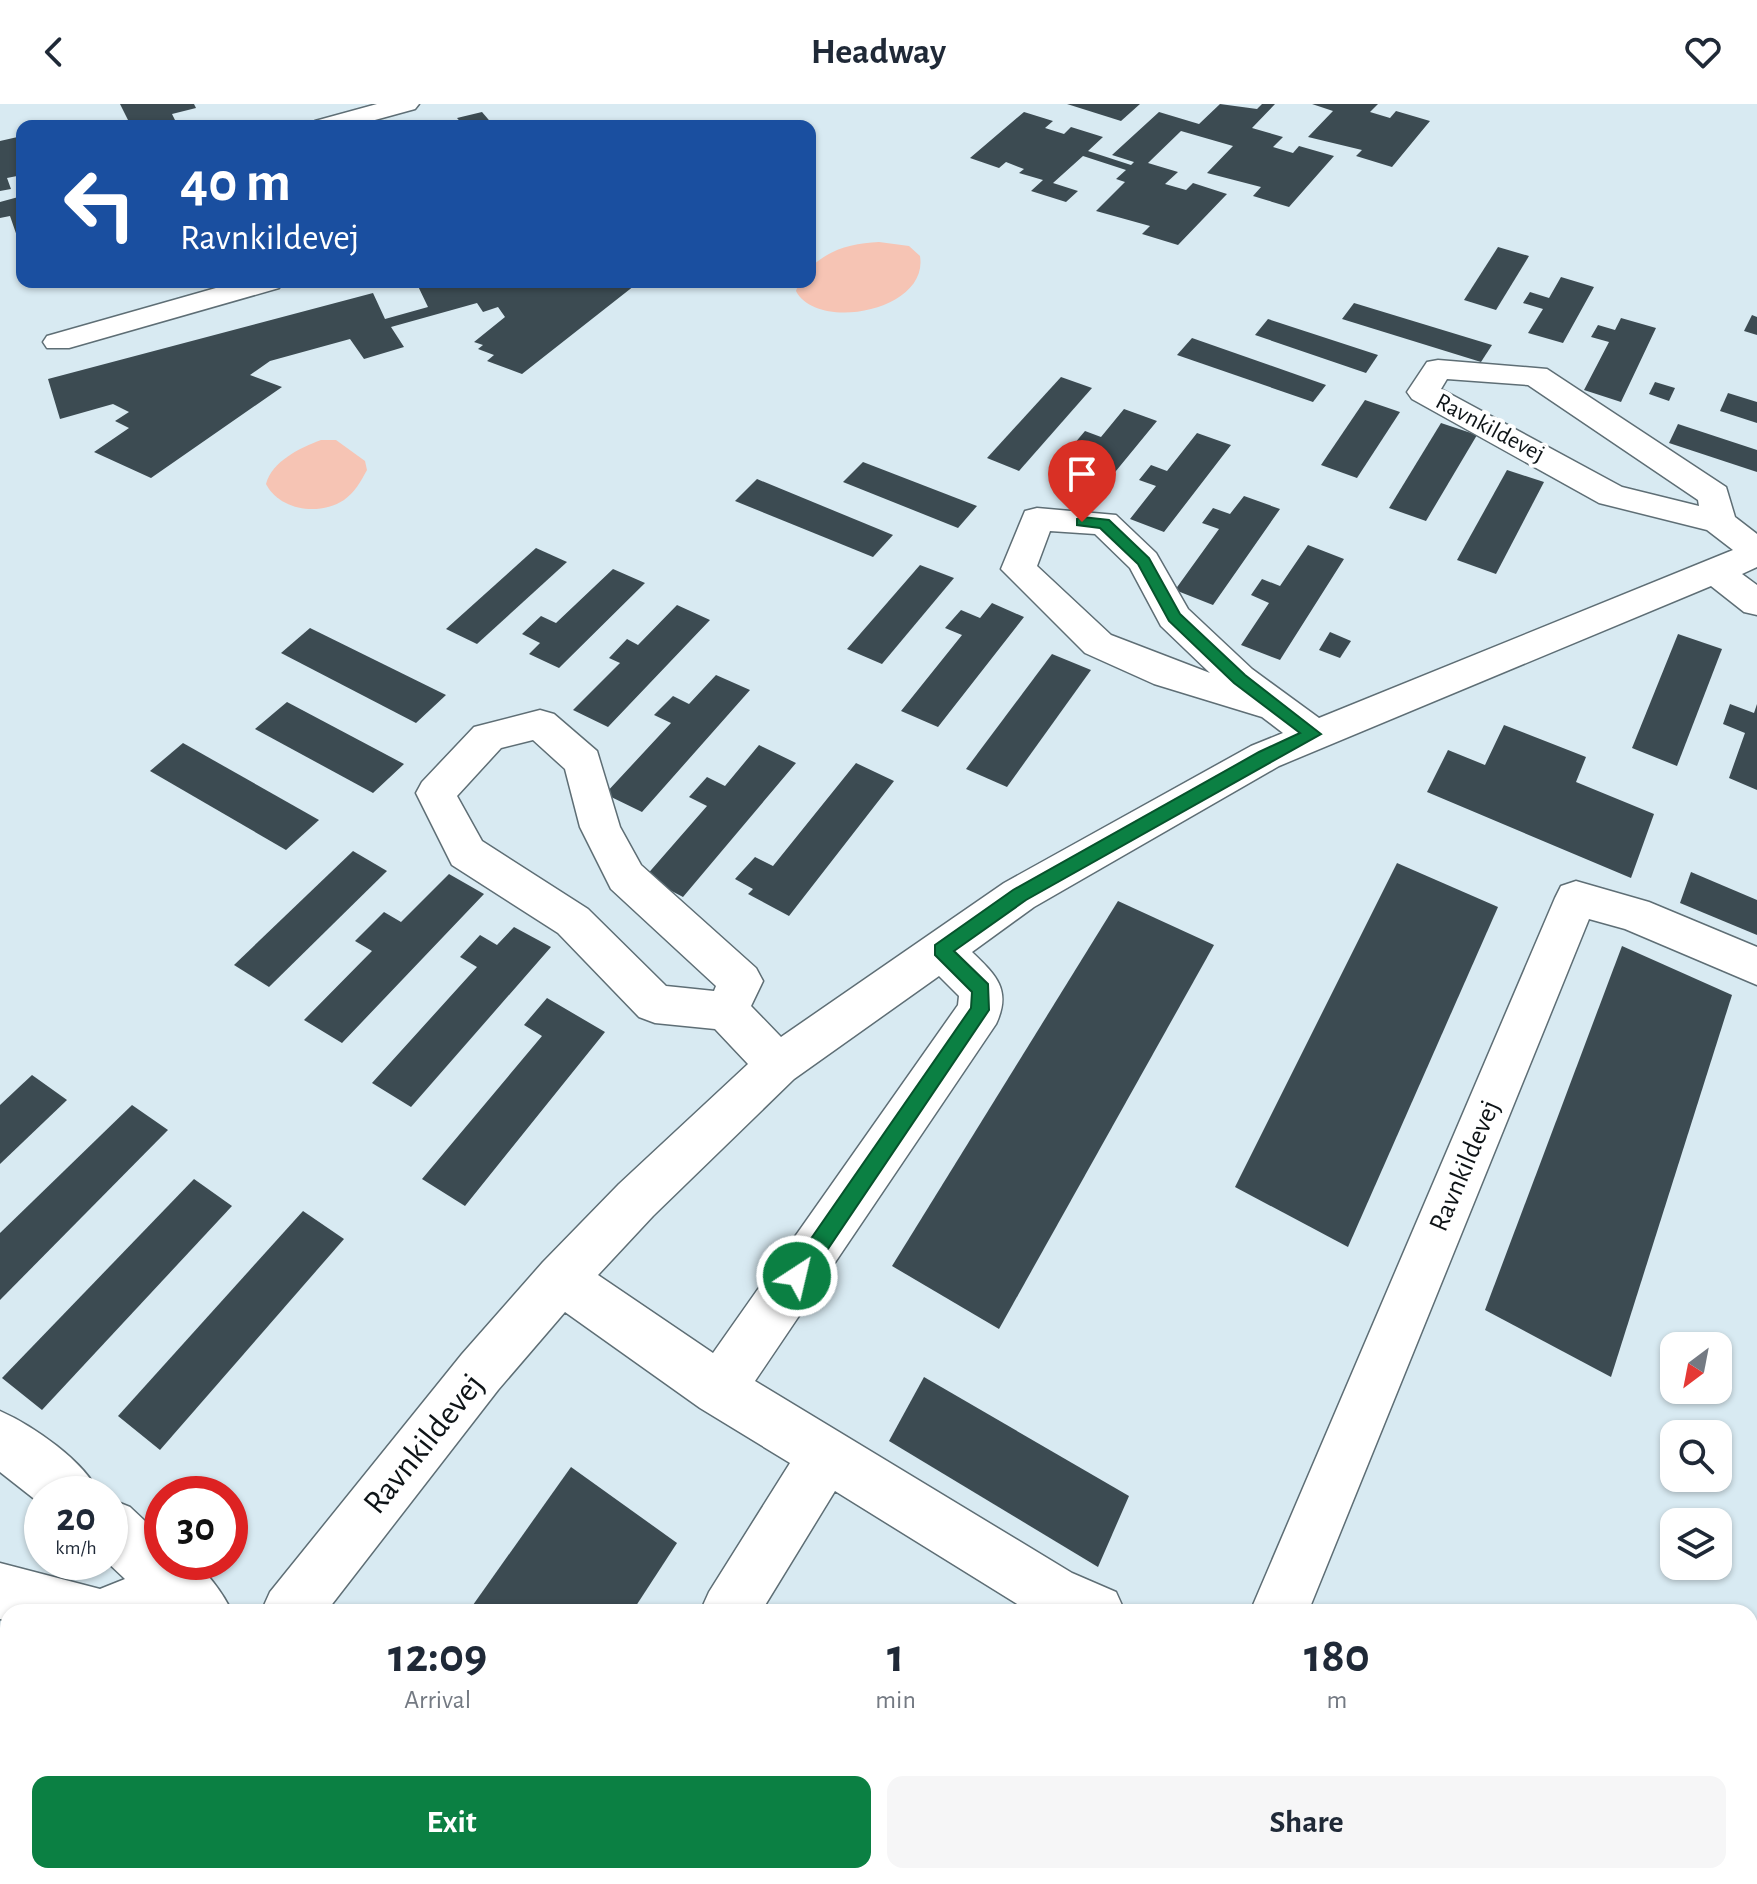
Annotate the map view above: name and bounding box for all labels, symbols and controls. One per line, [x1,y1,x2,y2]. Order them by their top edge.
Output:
icon: back [32,30,76,74]
icon: heart [1681,30,1725,74]
text: Headway [811,34,946,70]
icon: left [48,152,152,256]
text: 40 m [180,155,291,211]
text: Ravnkildevej [180,220,359,256]
street label: Ravnkildevej [1432,389,1548,467]
pin [1048,440,1116,522]
icon: arrive [1060,452,1104,496]
street label: Ravnkildevej [1425,1096,1505,1236]
position arrow [755,1234,839,1318]
north arrow [1660,1332,1732,1404]
map controls [1660,1332,1732,1580]
street label: Ravnkildevej [357,1367,491,1521]
button: search [1660,1420,1732,1492]
speed limit sign: 30 [144,1476,248,1580]
text: 20 [56,1498,96,1538]
button: layers [1660,1508,1732,1580]
text: km/h [55,1538,97,1558]
text: 12:09 [388,1633,487,1681]
text: 1 [887,1633,904,1681]
text: 180 [1304,1633,1370,1681]
text: Arrival [404,1687,471,1713]
text: min [875,1687,916,1713]
text: m [1326,1687,1347,1713]
button: Exit [32,1776,871,1868]
button: Share [887,1776,1726,1868]

